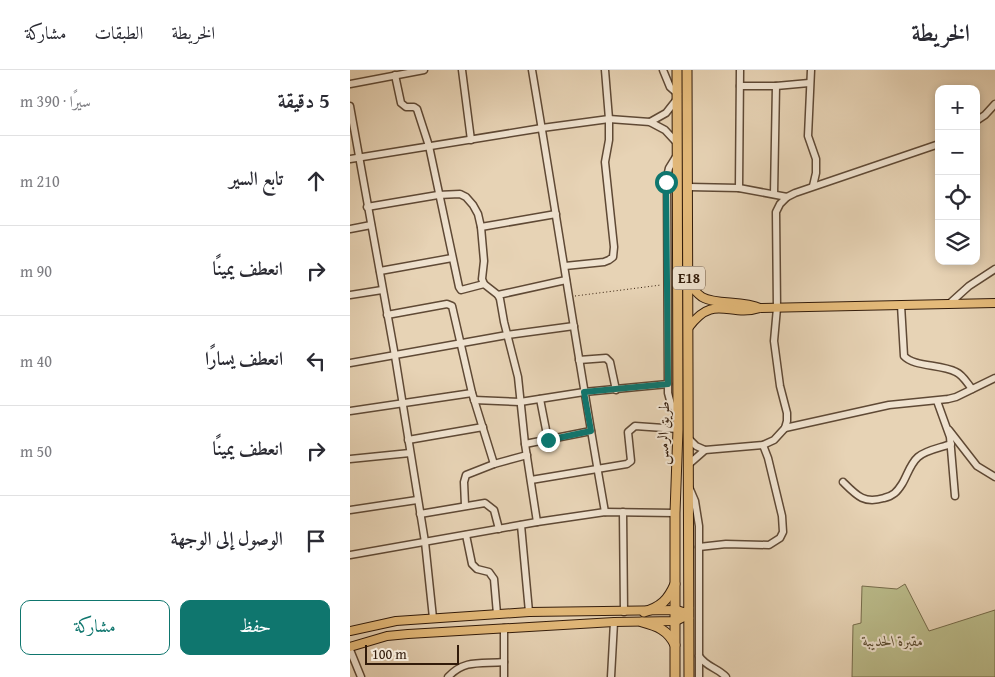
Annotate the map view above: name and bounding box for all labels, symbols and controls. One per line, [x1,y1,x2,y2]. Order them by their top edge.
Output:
text: الخريطة [912,15,970,50]
text: مشاركة [25,19,66,46]
text: الطبقات [94,19,143,46]
text: الخريطة [171,19,215,46]
text: 5 دقيقة [278,85,330,116]
map controls [935,85,980,265]
button: + [935,85,980,130]
text: سيرًا · 390 m [20,89,91,113]
button: − [935,130,980,175]
text: تابع السير [229,164,283,192]
icon: ahead [302,167,330,195]
text: 210 m [20,169,60,193]
route start [655,171,678,194]
button: locate [935,175,980,220]
button: layers [935,220,980,265]
text: انعطف يمينًا [213,254,283,282]
icon: right [302,257,330,285]
text: 90 m [20,259,52,283]
road number: E18 [673,267,705,290]
text: انعطف يسارًا [205,344,283,372]
icon: left [302,347,330,375]
text: 40 m [20,349,52,373]
street label: طريق الرمس [652,401,674,465]
route end [537,429,560,452]
text: انعطف يمينًا [213,434,283,462]
icon: right [302,437,330,465]
text: 50 m [20,439,52,463]
text: الوصول إلى الوجهة [171,524,283,552]
icon: arrive [302,527,330,555]
button: مشاركة [20,600,170,655]
button: حفظ [180,600,330,655]
park label: مقبرة الحديبة [861,630,923,651]
scale bar [365,642,459,665]
text: 100 m [372,644,407,664]

